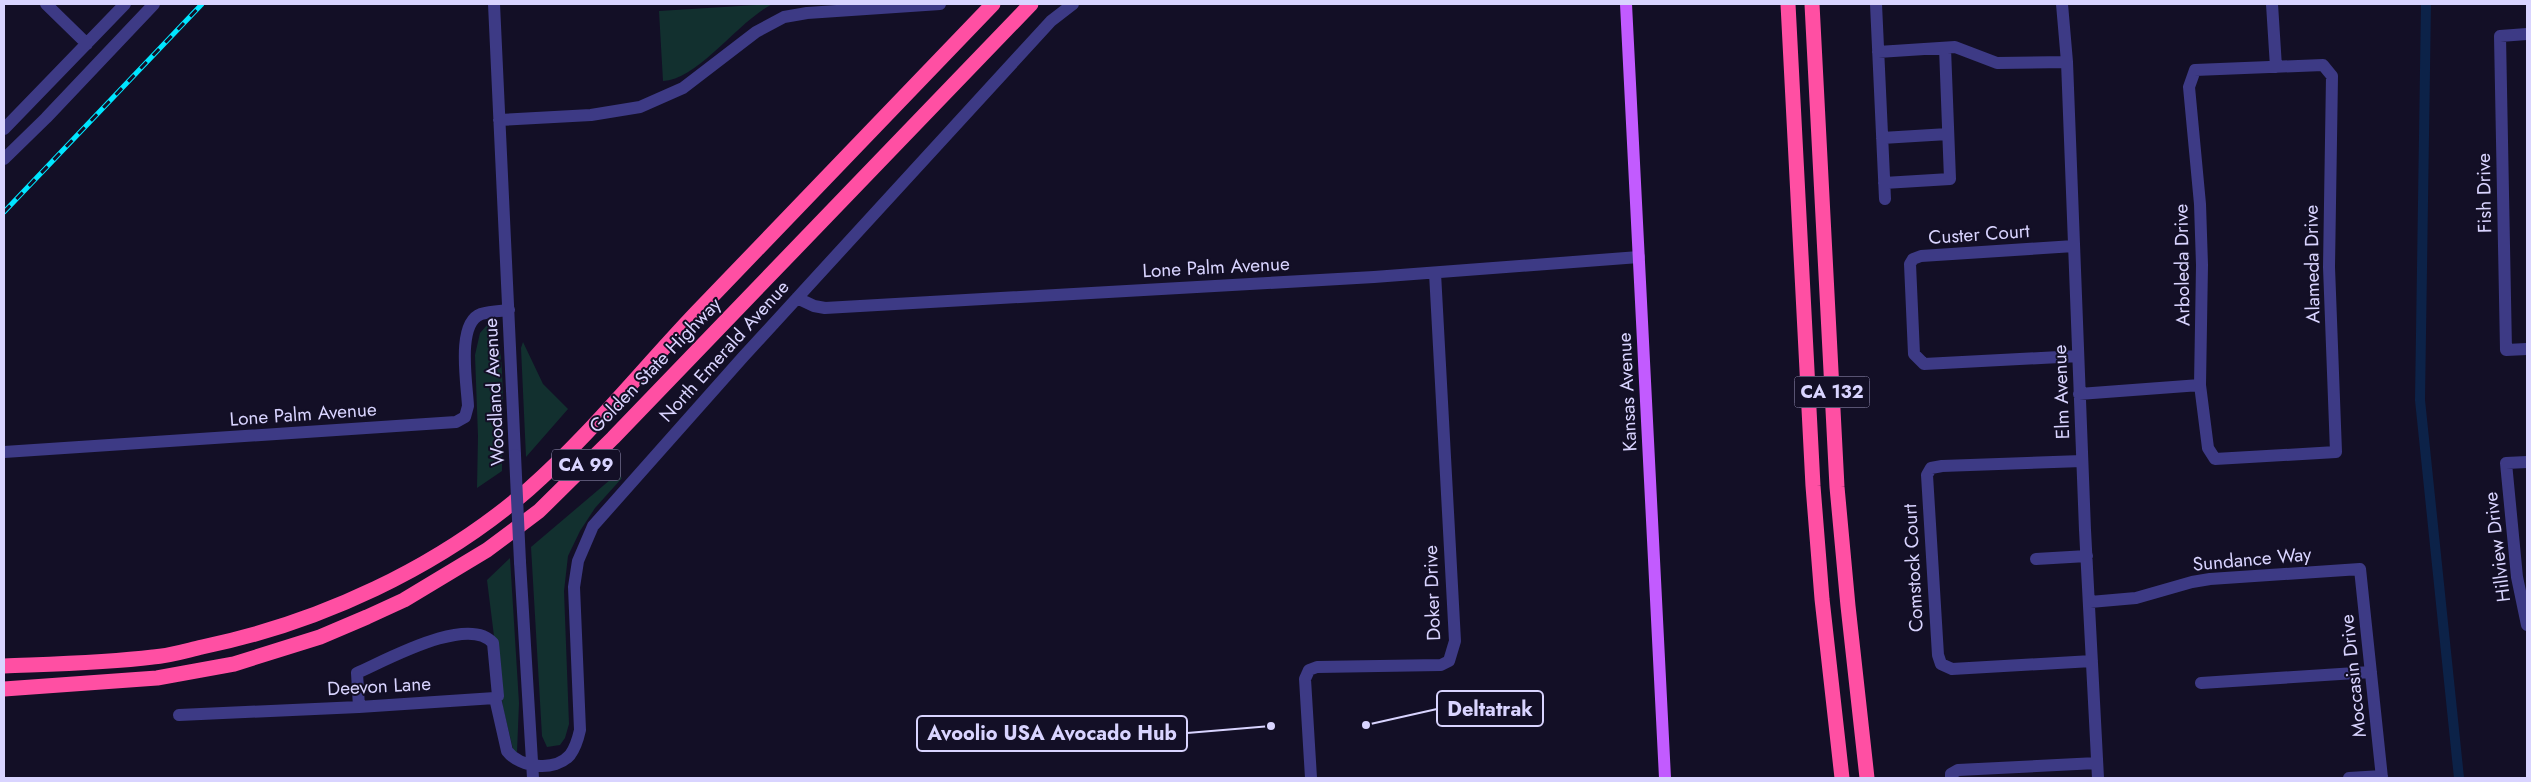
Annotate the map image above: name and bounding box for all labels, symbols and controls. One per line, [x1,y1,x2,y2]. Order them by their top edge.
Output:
street label: Fish Drive [2470,153,2498,233]
street label: Arboleda Drive [2167,203,2197,326]
street label: Alameda Drive [2297,204,2327,324]
street label: Custer Court [1927,217,2031,251]
street label: Lone Palm Avenue [1142,250,1291,284]
street label: North Emerald Avenue [653,274,795,428]
street label: Golden State Highway [583,291,727,439]
street label: Woodland Avenue [477,317,511,467]
street label: Kansas Avenue [1610,332,1644,452]
street label: Elm Avenue [2046,344,2076,440]
road number: CA 132 [1794,377,1870,408]
street label: Lone Palm Avenue [229,395,378,433]
road number: CA 99 [552,450,620,480]
street label: Hillview Drive [2477,490,2517,604]
street label: Comstock Court [1896,503,1930,633]
street label: Sundance Way [2191,540,2313,578]
street label: Doker Drive [1417,545,1447,641]
street label: Moccasin Drive [2333,613,2373,739]
street label: Deevon Lane [326,670,432,702]
callout: Deltatrak [1437,691,1543,726]
text: Deltatrak [1447,695,1533,724]
callout: Avoolio USA Avocado Hub [917,716,1187,751]
text: Avoolio USA Avocado Hub [926,719,1177,748]

